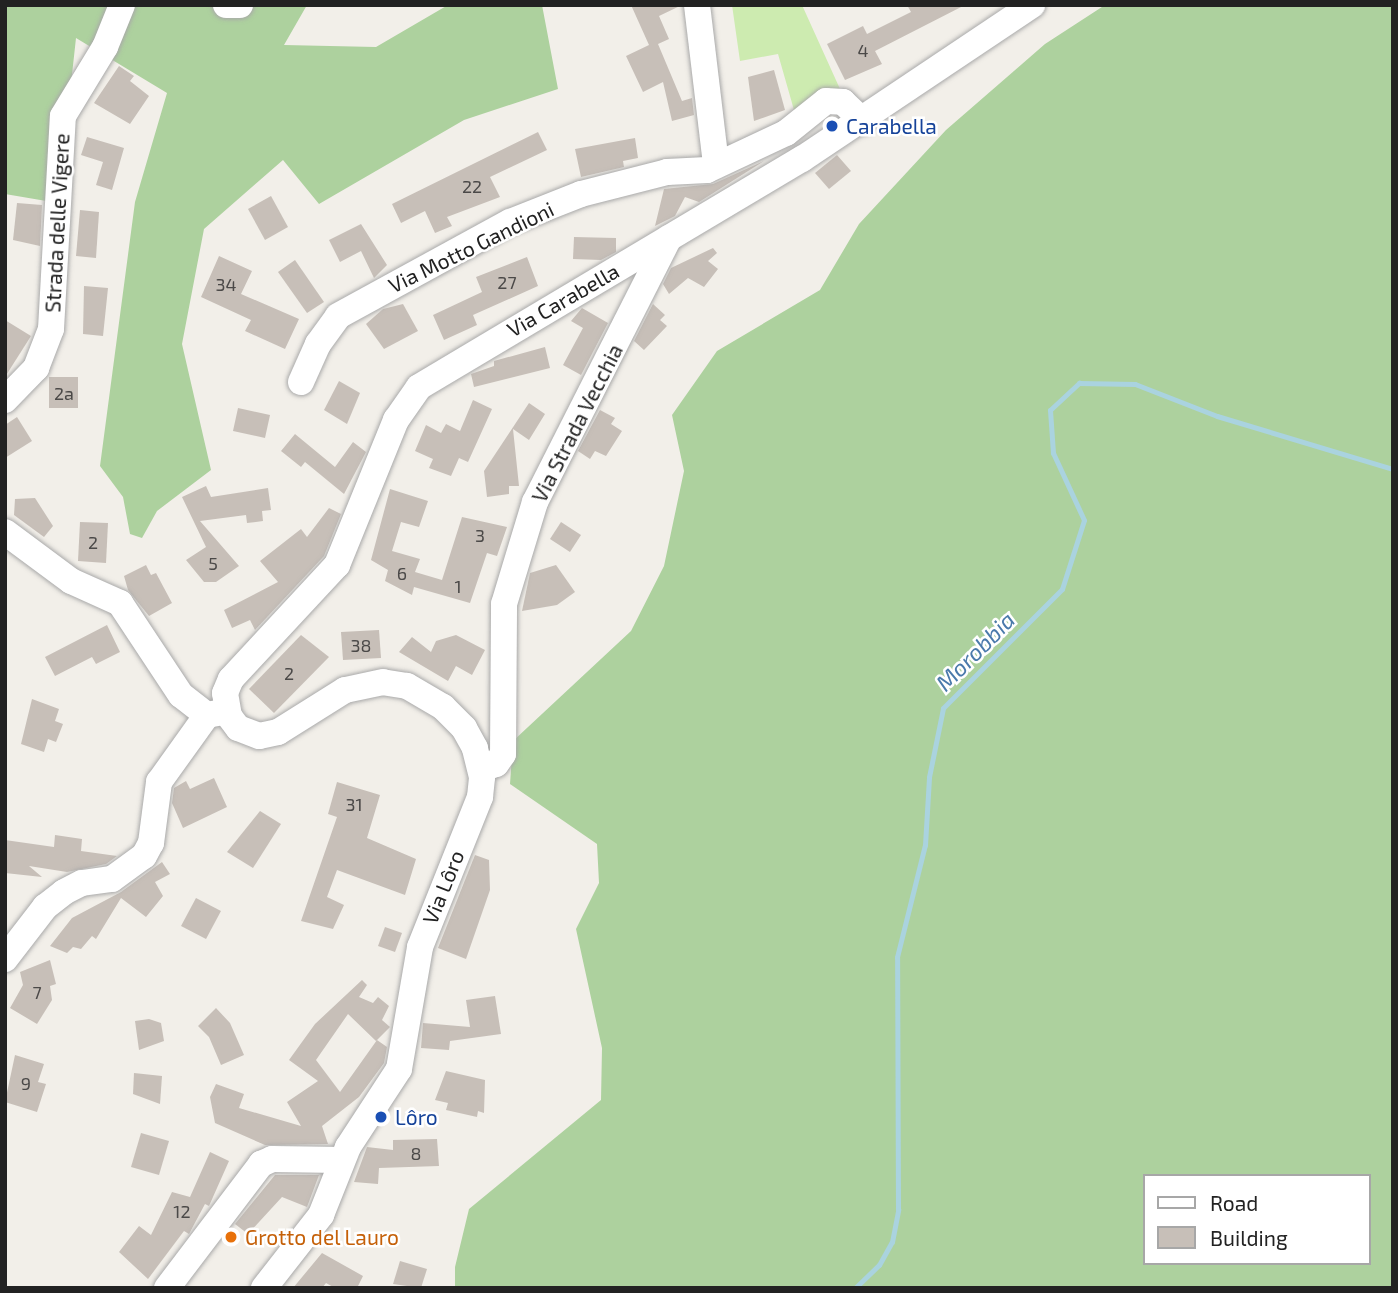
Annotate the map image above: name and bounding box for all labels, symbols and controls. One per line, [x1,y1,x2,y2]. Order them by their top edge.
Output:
house number: 4 [857,39,869,61]
place label: Carabella [846,113,937,139]
marker: Carabella [824,118,840,134]
street label: Strada delle Vigere [40,132,74,314]
house number: 22 [462,175,482,197]
street label: Via Motto Gandioni [384,196,558,298]
street label: Via Carabella [503,258,623,342]
house number: 27 [497,271,517,293]
house number: 34 [215,273,237,295]
street label: Via Strada Vecchia [526,339,628,507]
house number: 2a [54,382,74,404]
house number: 3 [475,524,485,546]
house number: 2 [88,531,98,553]
house number: 5 [208,552,218,574]
house number: 6 [397,562,407,584]
house number: 1 [454,575,462,597]
water label: Morobbia [930,606,1020,696]
house number: 38 [351,634,371,656]
house number: 2 [284,662,294,684]
house number: 31 [345,793,363,815]
street label: Via Lôro [417,847,469,927]
house number: 7 [32,981,42,1003]
house number: 9 [21,1072,31,1094]
place label: Lôro [395,1104,438,1130]
marker: Lôro [373,1109,389,1125]
house number: 8 [411,1142,421,1164]
legend [1142,1174,1370,1265]
text: Road [1210,1190,1258,1215]
house number: 12 [173,1200,191,1222]
place label: Grotto del Lauro [245,1224,399,1250]
text: Building [1210,1225,1288,1250]
marker: Grotto del Lauro [223,1229,239,1245]

